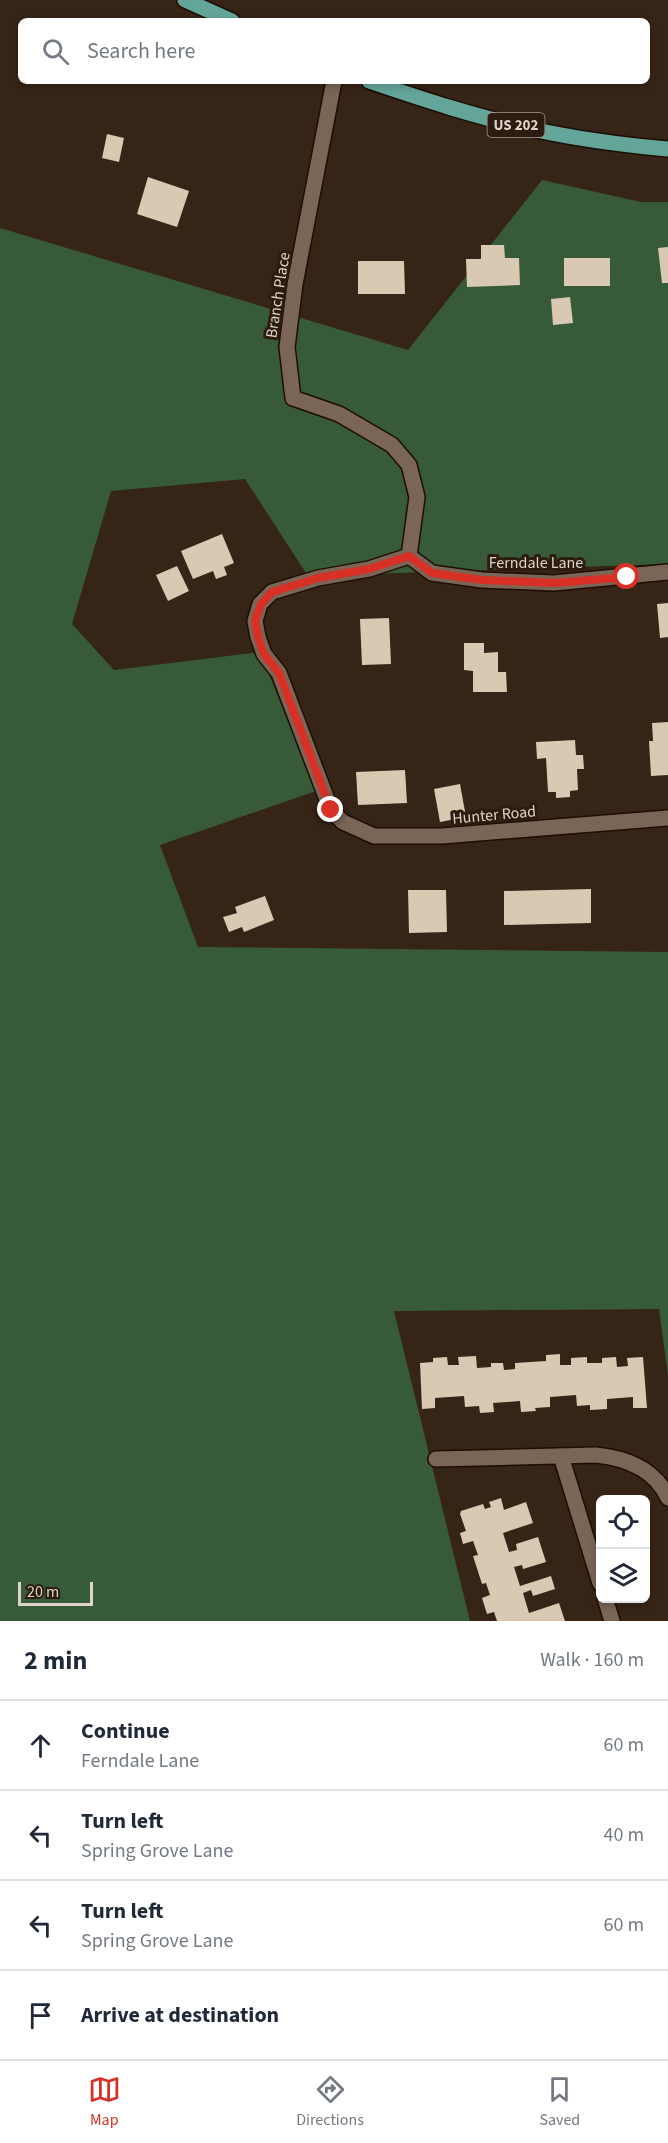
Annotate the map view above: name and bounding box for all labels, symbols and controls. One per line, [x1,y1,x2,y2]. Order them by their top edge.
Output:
search box [18,18,650,84]
icon: search [39,35,72,68]
text: Search here [87,35,195,67]
road number: US 202 [488,113,544,137]
street label: Branch Place [260,251,296,340]
street label: Ferndale Lane [489,552,583,574]
route start [613,563,639,589]
route end [317,796,343,822]
street label: Hunter Road [451,800,537,830]
map controls [596,1495,650,1603]
button: locate [596,1495,650,1549]
button: layers [596,1549,650,1603]
scale bar [18,1579,93,1606]
text: 20 m [27,1581,59,1603]
text: 2 min [24,1642,87,1679]
text: Walk · 160 m [540,1646,644,1674]
text: Continue [81,1715,170,1747]
icon: ahead [24,1729,57,1762]
text: 60 m [604,1731,644,1759]
text: Ferndale Lane [81,1747,199,1775]
text: Turn left [81,1805,163,1837]
icon: left [24,1819,57,1852]
text: 40 m [604,1821,644,1849]
text: Spring Grove Lane [81,1837,233,1865]
text: Turn left [81,1895,163,1927]
icon: left [24,1909,57,1942]
text: 60 m [604,1911,644,1939]
text: Spring Grove Lane [81,1927,233,1955]
icon: arrive [24,1999,57,2032]
text: Arrive at destination [81,1999,279,2031]
tab: Map [88,2073,121,2131]
tab: Directions [296,2073,364,2131]
tab: Saved [539,2073,580,2131]

